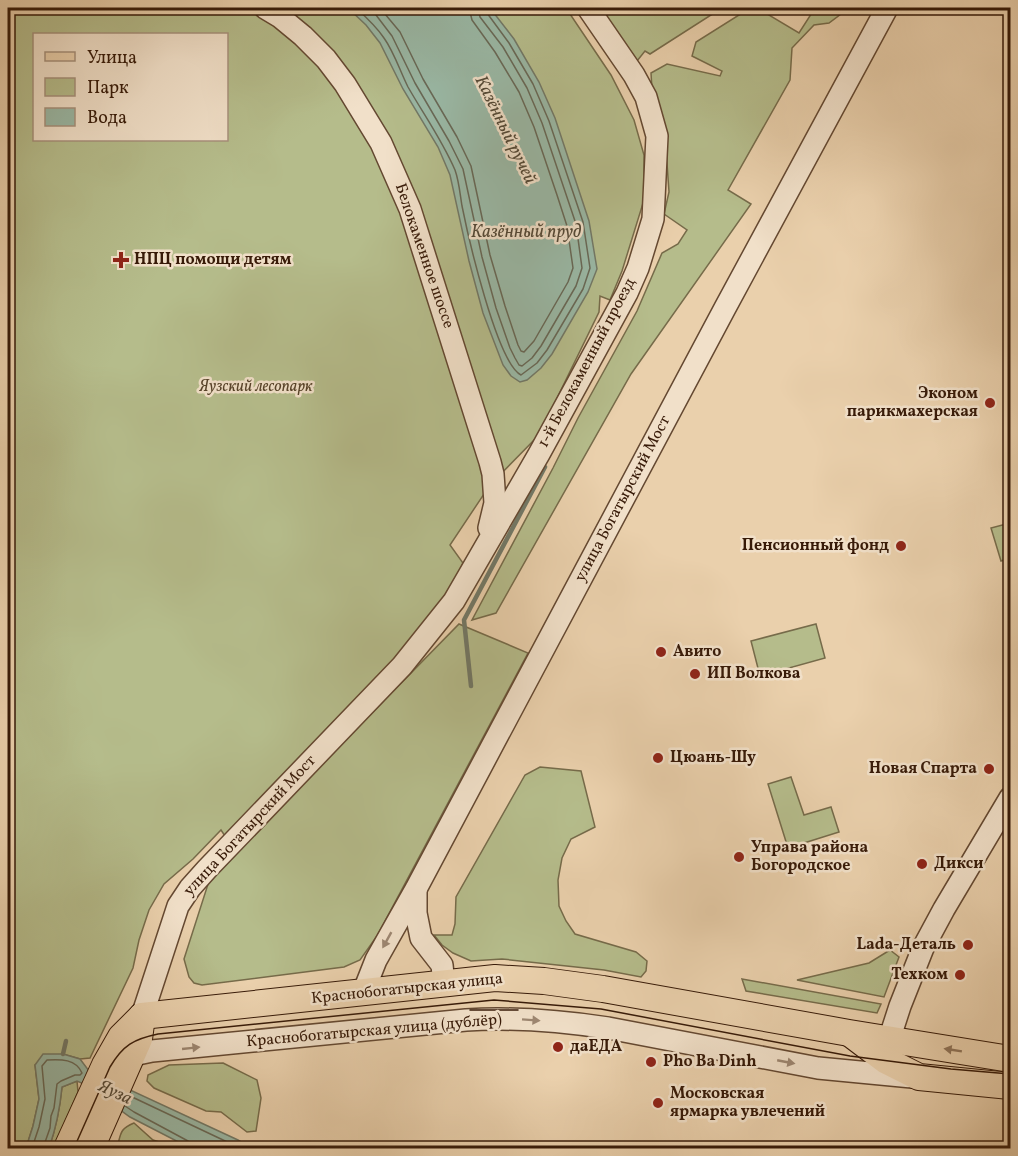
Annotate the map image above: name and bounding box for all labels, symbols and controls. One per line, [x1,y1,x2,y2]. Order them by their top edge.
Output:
legend [33,33,228,141]
text: Улица [87,46,137,71]
water label: Казённый ручей [468,71,542,189]
text: Парк [87,76,129,101]
text: Вода [87,106,127,131]
street label: Белокаменное шоссе [389,180,459,332]
water label: Казённый пруд [471,220,582,245]
place label: НПЦ помощи детям [134,249,292,271]
marker: НПЦ помощи детям [112,251,130,269]
street label: 1-й Белокаменный проезд [533,274,641,452]
park label: Яузский лесопарк [199,376,313,398]
place label: Эконом парикмахерская [847,383,978,423]
marker: Эконом парикмахерская [983,396,997,410]
street label: улица Богатырский Мост [570,412,676,586]
place label: Пенсионный фонд [742,535,889,557]
marker: Пенсионный фонд [894,539,908,553]
place label: Авито [673,641,722,663]
marker: Авито [654,645,668,659]
place label: ИП Волкова [707,663,801,685]
marker: ИП Волкова [688,667,702,681]
place label: Цюань-Шу [670,747,756,769]
street label: улица Богатырский Мост [179,751,321,901]
marker: Цюань-Шу [651,751,665,765]
place label: Новая Спарта [869,758,977,780]
marker: Новая Спарта [982,762,996,776]
place label: Управа района Богородское [751,837,868,877]
marker: Управа района Богородское [732,850,746,864]
place label: Дикси [934,853,983,875]
marker: Дикси [915,857,929,871]
one-way arrow [382,932,393,948]
place label: Lada-Деталь [856,934,956,956]
marker: Lada-Деталь [961,938,975,952]
place label: Техком [891,964,948,986]
street label: Краснобогатырская улица [310,968,504,1010]
marker: Техком [953,968,967,982]
street label: Краснобогатырская улица (дублёр) [245,1009,503,1053]
one-way arrow [522,1016,541,1025]
place label: даЕДА [570,1036,623,1058]
marker: даЕДА [551,1040,565,1054]
one-way arrow [181,1043,200,1053]
one-way arrow [943,1045,962,1054]
place label: Pho Ba Dinh [663,1051,757,1073]
marker: Pho Ba Dinh [644,1055,658,1069]
one-way arrow [776,1058,795,1067]
water label: Яуза [93,1074,136,1112]
place label: Московская ярмарка увлечений [670,1083,825,1123]
marker: Московская ярмарка увлечений [651,1096,665,1110]

